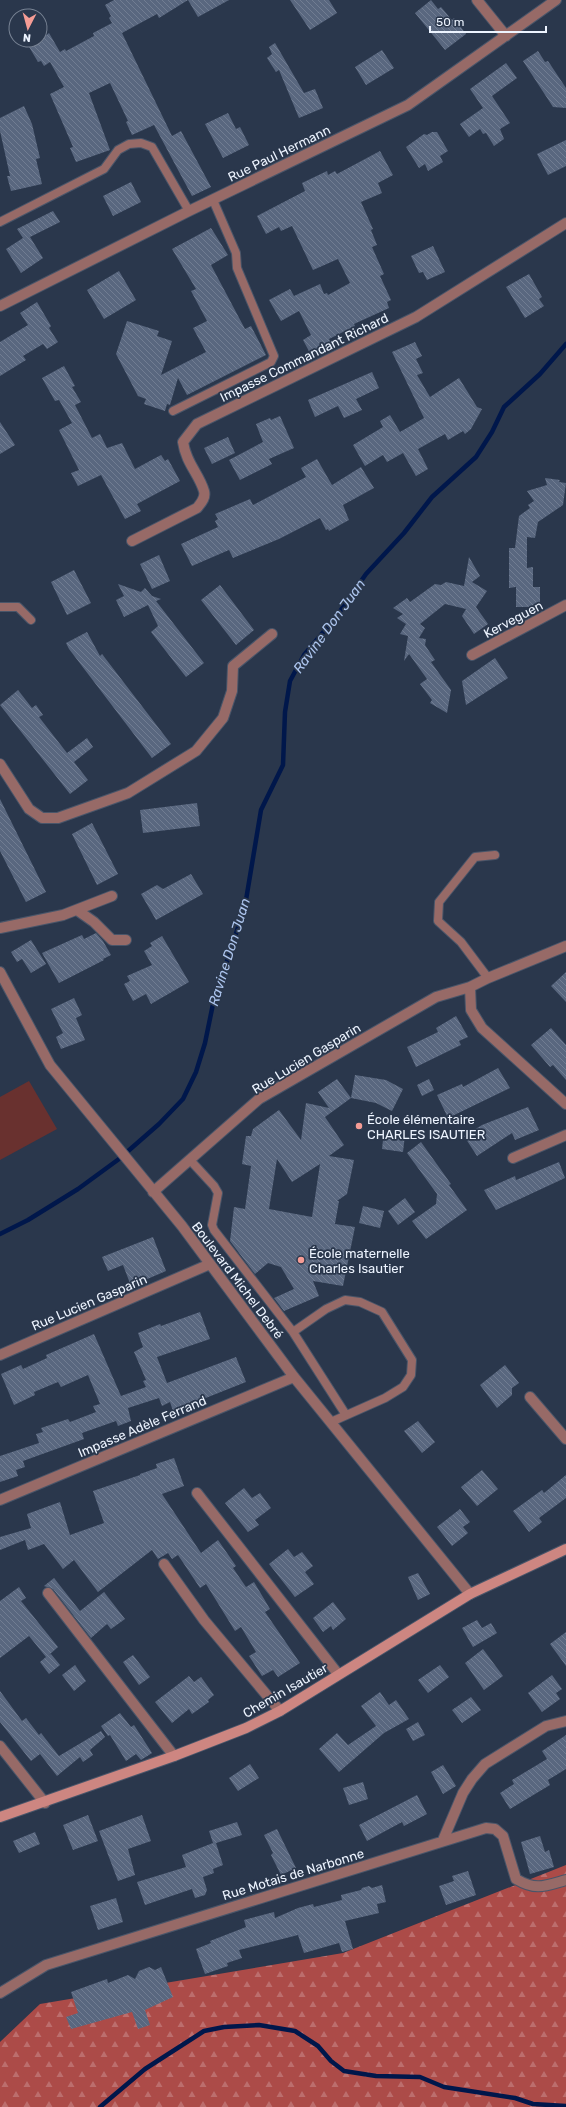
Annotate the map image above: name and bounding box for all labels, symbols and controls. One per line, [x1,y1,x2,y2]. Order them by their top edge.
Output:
north arrow [8,8,48,48]
scale bar [430,8,546,34]
text: 50 m [436,15,464,29]
text: N [22,31,32,44]
street label: Rue Paul Hermann [225,122,333,185]
street label: Impasse Commandant Richard [218,310,391,405]
water label: Ravine Don Juan [290,576,369,677]
street label: Kerveguen [481,598,546,642]
water label: Ravine Don Juan [205,896,254,1008]
street label: Rue Lucien Gasparin [249,1020,363,1097]
place label: École élémentaire CHARLES ISAUTIER [367,1112,485,1142]
marker: École élémentaire CHARLES ISAUTIER [354,1121,364,1131]
street label: Boulevard Michel Debré [189,1219,286,1342]
place label: École maternelle Charles Isautier [309,1246,410,1276]
marker: École maternelle Charles Isautier [296,1255,306,1265]
street label: Rue Lucien Gasparin [29,1271,149,1334]
street label: Impasse Adèle Ferrand [76,1393,209,1460]
street label: Chemin Isautier [240,1660,330,1721]
street label: Rue Motais de Narbonne [221,1846,366,1903]

